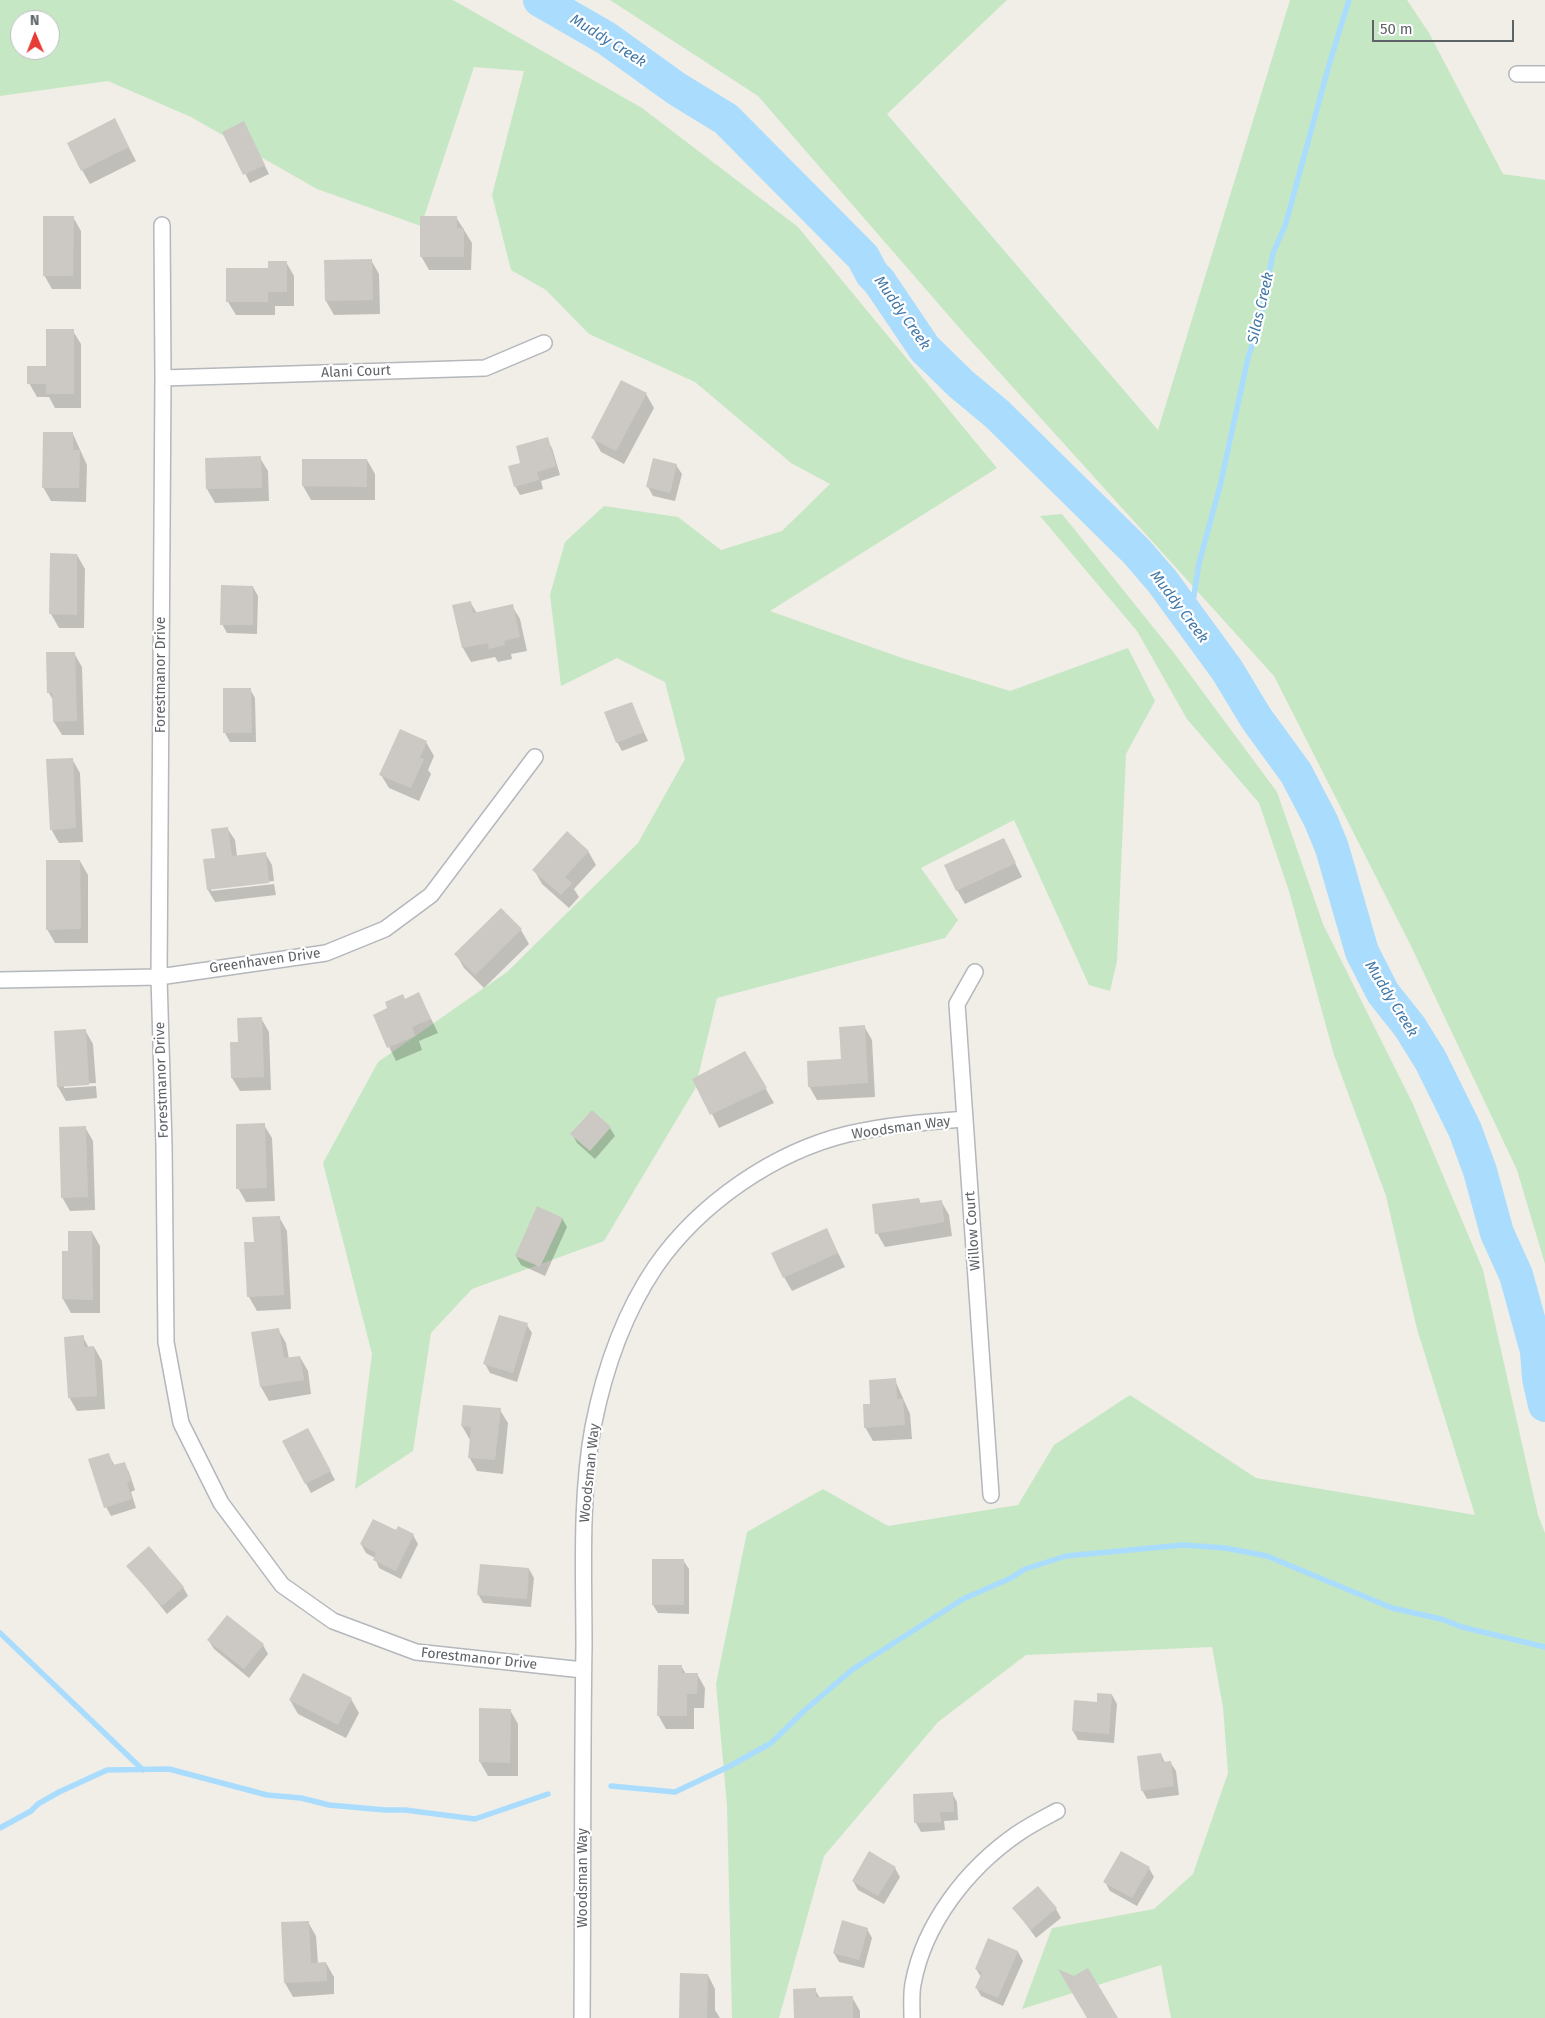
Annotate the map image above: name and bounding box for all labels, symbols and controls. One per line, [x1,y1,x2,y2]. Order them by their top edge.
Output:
north arrow [10,10,60,60]
scale bar [1375,10,1518,42]
water label: Muddy Creek [567,11,649,71]
text: N [30,12,40,29]
text: 50 m [1380,20,1413,38]
water label: Silas Creek [1244,270,1278,346]
water label: Muddy Creek [870,273,934,353]
street label: Alani Court [321,362,391,382]
water label: Muddy Creek [1146,567,1212,647]
street label: Forestmanor Drive [153,617,169,733]
street label: Greenhaven Drive [208,945,322,977]
water label: Muddy Creek [1361,958,1421,1040]
street label: Forestmanor Drive [152,1021,172,1139]
street label: Woodsman Way [850,1113,952,1143]
street label: Willow Court [962,1191,984,1271]
street label: Woodsman Way [576,1423,604,1523]
street label: Forestmanor Drive [420,1645,538,1673]
street label: Woodsman Way [575,1828,591,1928]

